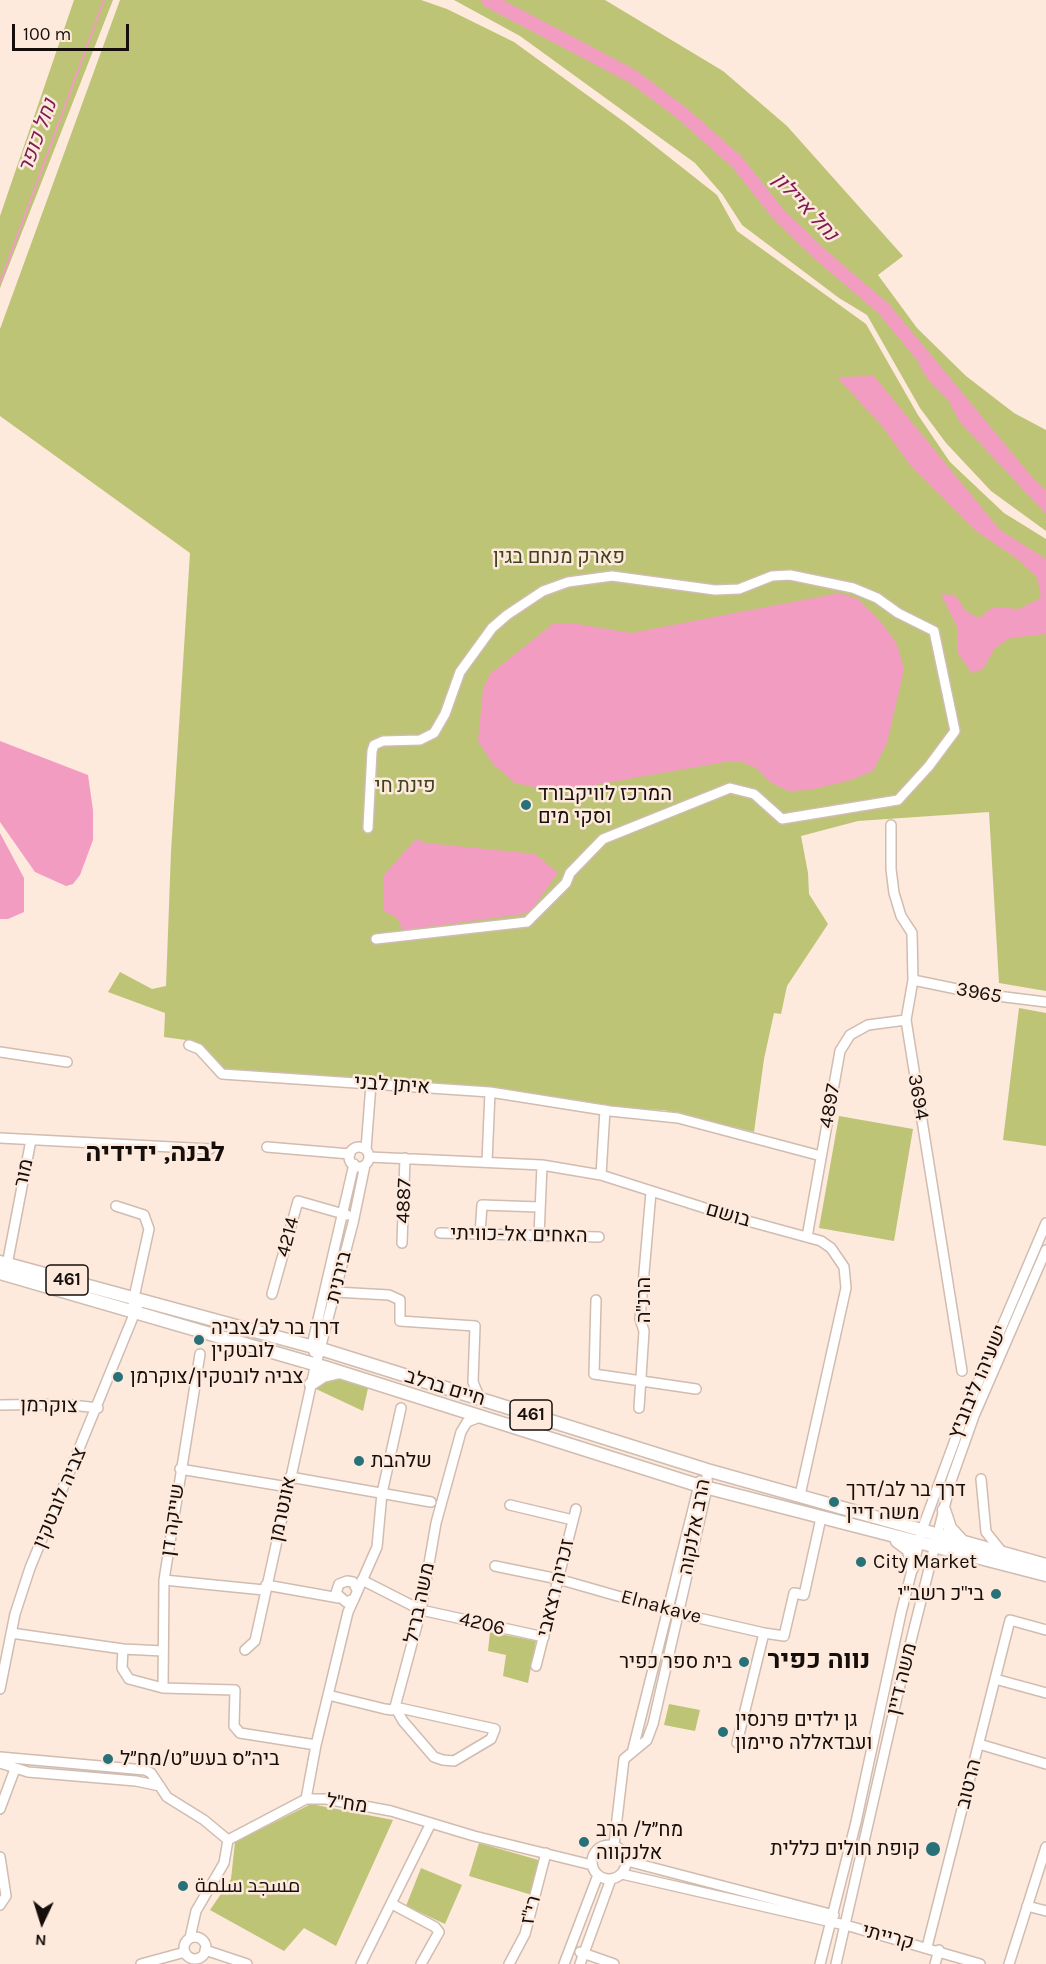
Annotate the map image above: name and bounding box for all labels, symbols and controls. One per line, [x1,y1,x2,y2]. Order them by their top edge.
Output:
scale bar [15,12,132,50]
text: 100 m [23,23,71,45]
water label: נחל כופר [13,96,63,176]
water label: נחל איילון [767,167,843,247]
park label: פארק מנחם בגין [493,545,625,569]
park label: פינת חי [374,774,436,798]
place label: המרכז לוויקבורד וסקי מים [538,782,672,829]
marker: המרכז לוויקבורד וסקי מים [519,798,533,812]
street label: 3965 [954,977,1004,1009]
street label: איתן לבני [353,1070,431,1100]
street label: 3694 [902,1072,934,1122]
street label: 4897 [814,1082,846,1130]
district label: לבנה, ידידיה [85,1138,225,1170]
street label: מור [9,1157,39,1189]
street label: 4887 [391,1178,417,1224]
street label: בושם [703,1197,753,1233]
street label: 4214 [271,1214,305,1260]
street label: האחים אל-כוויתי [450,1222,588,1248]
street label: בירנית [321,1249,357,1305]
road number: 461 [46,1265,88,1295]
street label: הרנ"ה [632,1277,656,1323]
place label: דרך בר לב/צביה לובטקין [211,1316,340,1363]
street label: ישעיהו ליבוביץ [943,1321,1013,1443]
marker: דרך בר לב/צביה לובטקין [192,1333,206,1347]
street label: חיים ברלב [402,1364,488,1412]
place label: צביה לובטקין/צוקרמן [130,1365,303,1389]
marker: צביה לובטקין/צוקרמן [111,1370,125,1384]
street label: צוקרמן [20,1393,78,1419]
road number: 461 [510,1400,552,1430]
street label: צביה לובטקין [28,1444,92,1552]
place label: שלהבת [371,1449,432,1473]
marker: שלהבת [352,1454,366,1468]
street label: אונטרמן [264,1474,302,1544]
street label: הרב אלנקוה [674,1477,716,1577]
place label: דרך בר לב/דרך משה דיין [846,1478,966,1525]
street label: שייקה דן [156,1482,190,1558]
marker: דרך בר לב/דרך משה דיין [827,1495,841,1509]
street label: זכריה רצאבי [532,1536,580,1640]
place label: City Market [873,1550,977,1574]
marker: City Market [854,1555,868,1569]
street label: משה בריל [400,1561,440,1645]
place label: בי"כ רשב"י [897,1582,984,1606]
street label: Elnakave [618,1585,704,1629]
marker: בי"כ רשב"י [989,1587,1003,1601]
street label: 4206 [457,1607,507,1641]
street label: משה דיין [881,1641,923,1717]
district label: נווה כפיר [768,1645,870,1677]
place label: בית ספר כפיר [619,1650,732,1674]
marker: בית ספר כפיר [737,1655,751,1669]
place label: גן ילדים פרנסין ועבדאללה סיימון [735,1708,872,1755]
marker: גן ילדים פרנסין ועבדאללה סיימון [716,1725,730,1739]
place label: ביה״ס בעש״ט/מח״ל [120,1747,280,1771]
marker: ביה״ס בעש״ט/מח״ל [101,1752,115,1766]
street label: הרטוב [951,1757,987,1811]
street label: מח"ל [325,1789,369,1819]
place label: מח״ל/ הרב אלנקווה [596,1818,683,1865]
marker: מח״ל/ הרב אלנקווה [577,1835,591,1849]
place label: קופת חולים כללית [770,1837,920,1861]
marker: קופת חולים כללית [924,1840,942,1858]
place label: مسجد سلمة [195,1874,300,1898]
marker: مسجد سلمة [176,1879,190,1893]
north arrow [12,1892,72,1952]
street label: רי"ז [516,1893,546,1927]
street label: קרייתי [859,1919,917,1955]
text: N [34,1931,47,1950]

